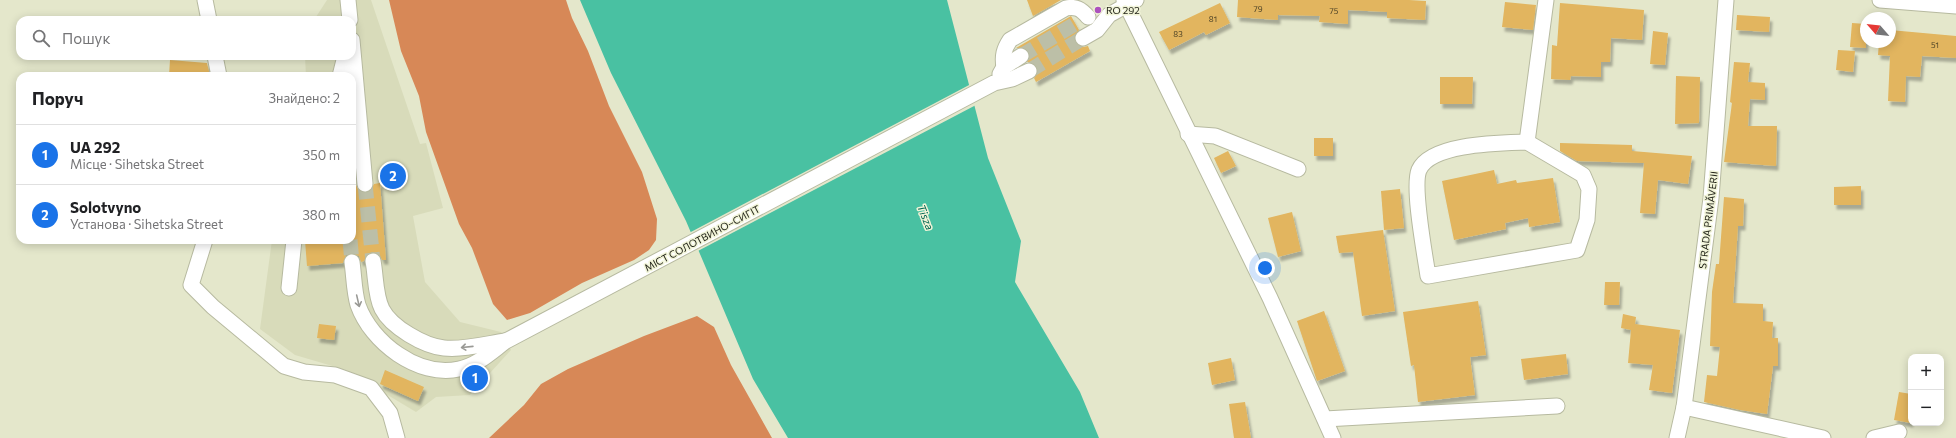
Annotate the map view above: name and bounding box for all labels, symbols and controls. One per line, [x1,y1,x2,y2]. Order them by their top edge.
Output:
place label: RO 292 [1106,4,1140,16]
house number: 79 [1253,4,1263,14]
marker: RO 292 [1093,5,1103,15]
house number: 75 [1330,6,1339,16]
north arrow [1860,12,1896,48]
house number: 81 [1209,14,1217,24]
search box [16,16,356,60]
icon: search [30,27,52,49]
text: Пошук [62,29,110,47]
house number: 83 [1173,29,1183,39]
house number: 51 [1931,40,1939,50]
text: Поруч [32,88,83,109]
text: Знайдено: 2 [269,90,340,106]
text: UA 292 [70,138,120,156]
text: 1 [42,147,48,163]
text: 350 m [303,147,340,163]
text: Місце · Sihetska Street [70,156,204,172]
pin: 2 [380,161,406,191]
street label: STRADA PRIMĂVERII [1696,171,1720,269]
text: Solotvyno [70,198,141,216]
street label: МІСТ СОЛОТВИНО–СИГІТ [642,202,762,274]
water label: Tisza [915,202,937,232]
text: 2 [41,207,49,223]
text: 380 m [302,207,340,223]
text: Установа · Sihetska Street [70,216,223,232]
your location [1255,258,1275,278]
one-way arrow [355,294,363,307]
one-way arrow [461,343,474,350]
map controls [1908,354,1944,426]
button: + [1908,354,1944,390]
pin: 1 [462,363,488,393]
button: − [1908,390,1944,426]

